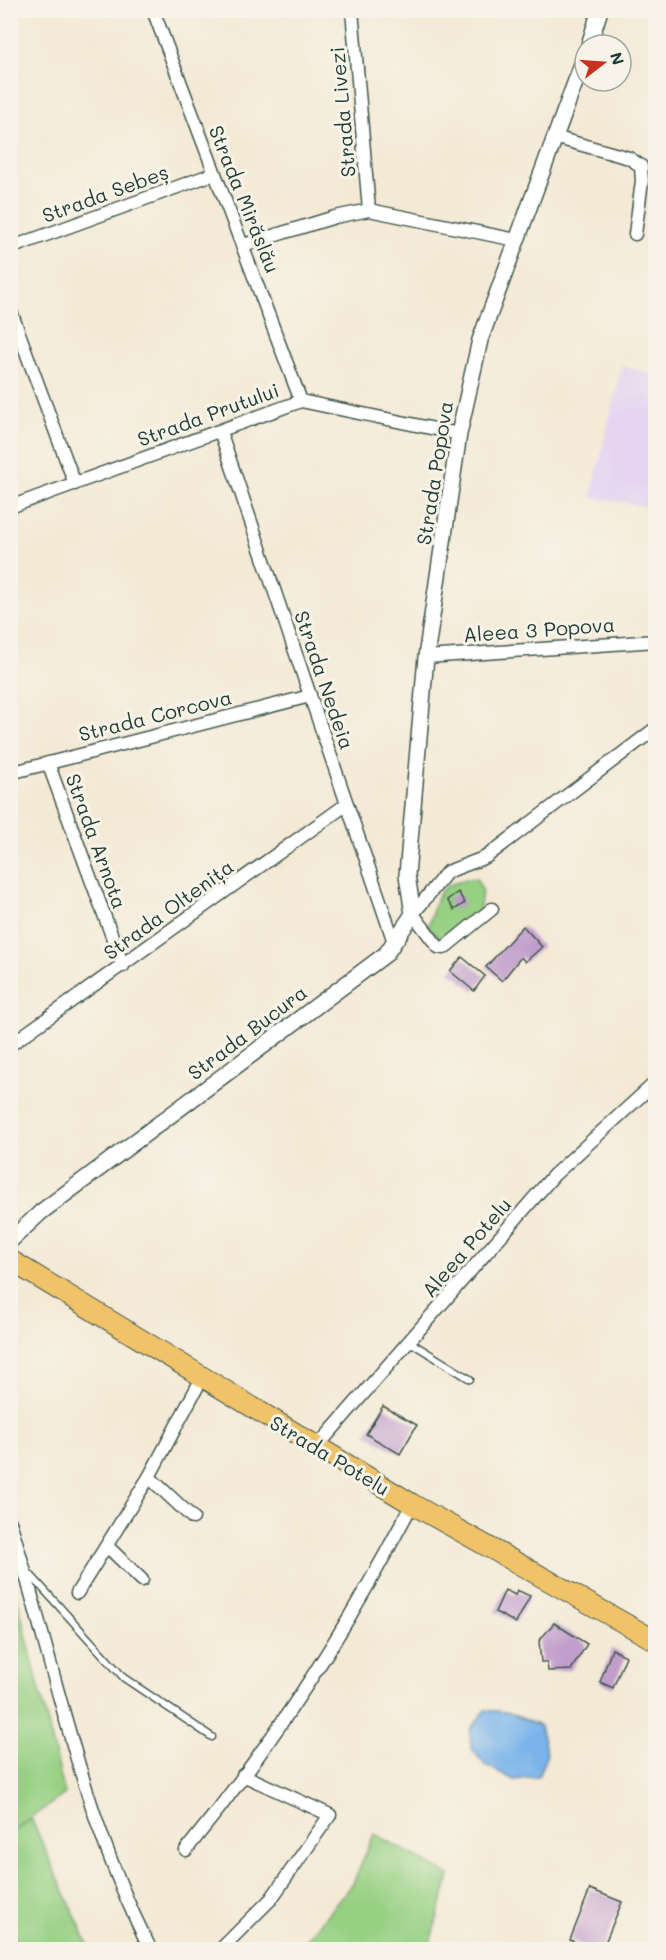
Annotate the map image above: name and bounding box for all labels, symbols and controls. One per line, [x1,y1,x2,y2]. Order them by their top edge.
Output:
north arrow [573,33,633,93]
street label: Strada Livezi [323,46,361,178]
text: N [606,50,630,67]
street label: Strada Mirăslău [204,121,286,277]
street label: Strada Sebeș [38,158,172,229]
street label: Strada Prutului [133,376,283,452]
street label: Strada Popova [410,399,458,547]
street label: Strada Nedeia [289,607,361,753]
street label: Aleea 3 Popova [462,611,616,647]
street label: Strada Corcova [76,683,234,747]
street label: Strada Arnota [60,770,134,912]
street label: Strada Oltenița [98,853,239,966]
street label: Strada Bucura [182,979,312,1085]
street label: Aleea Potelu [416,1192,516,1302]
street label: Strada Potelu [265,1409,395,1501]

